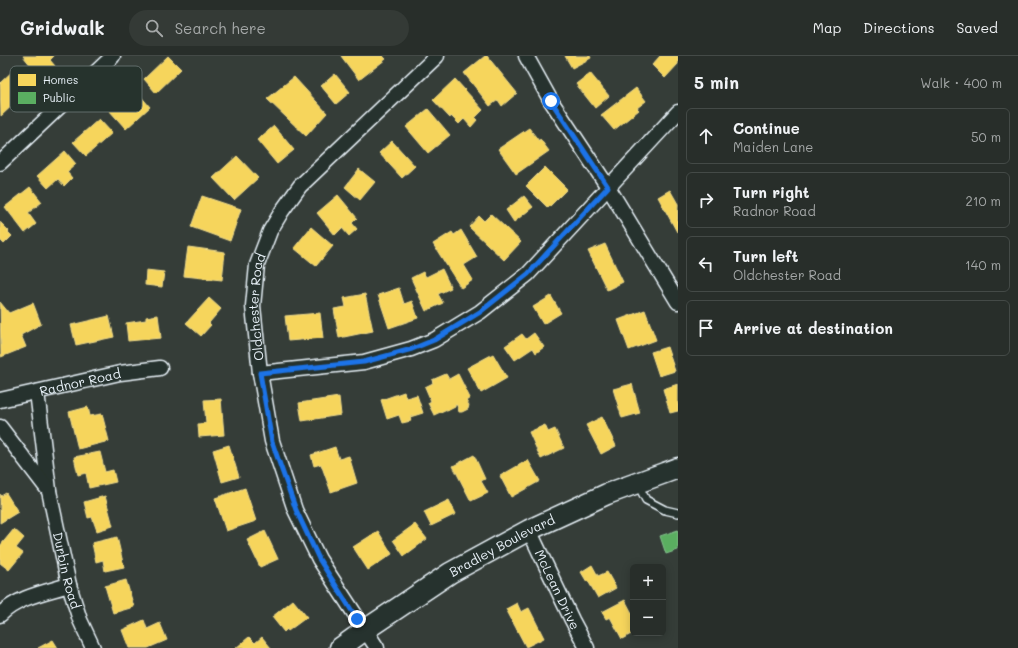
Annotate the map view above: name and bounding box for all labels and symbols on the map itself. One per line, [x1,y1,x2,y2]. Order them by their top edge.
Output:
legend [10,66,142,112]
text: Homes [43,72,78,87]
text: Public [43,90,75,105]
route start [542,92,560,110]
street label: Oldchester Road [244,251,269,362]
street label: Radnor Road [38,364,122,399]
street label: Bradley Boulevard [446,510,557,580]
street label: Durbin Road [50,530,85,611]
street label: McLean Drive [532,546,584,632]
route end [348,610,366,628]

